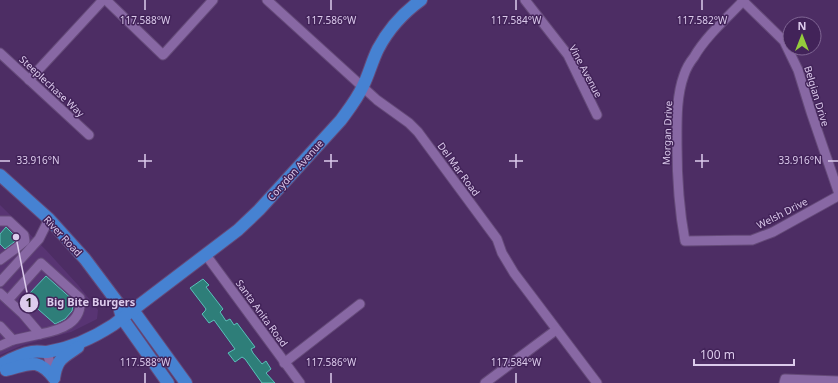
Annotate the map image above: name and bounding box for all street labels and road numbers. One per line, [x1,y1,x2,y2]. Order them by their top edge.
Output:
street label: Vine Avenue [566,42,606,100]
street label: Steeplechase Way [16,52,88,120]
street label: Belgian Drive [801,64,833,128]
street label: Morgan Drive [659,100,675,165]
street label: Corydon Avenue [264,136,326,204]
street label: Del Mar Road [435,139,483,199]
street label: Welsh Drive [754,194,810,232]
street label: River Road [41,213,85,259]
street label: Santa Anita Road [233,276,291,350]

